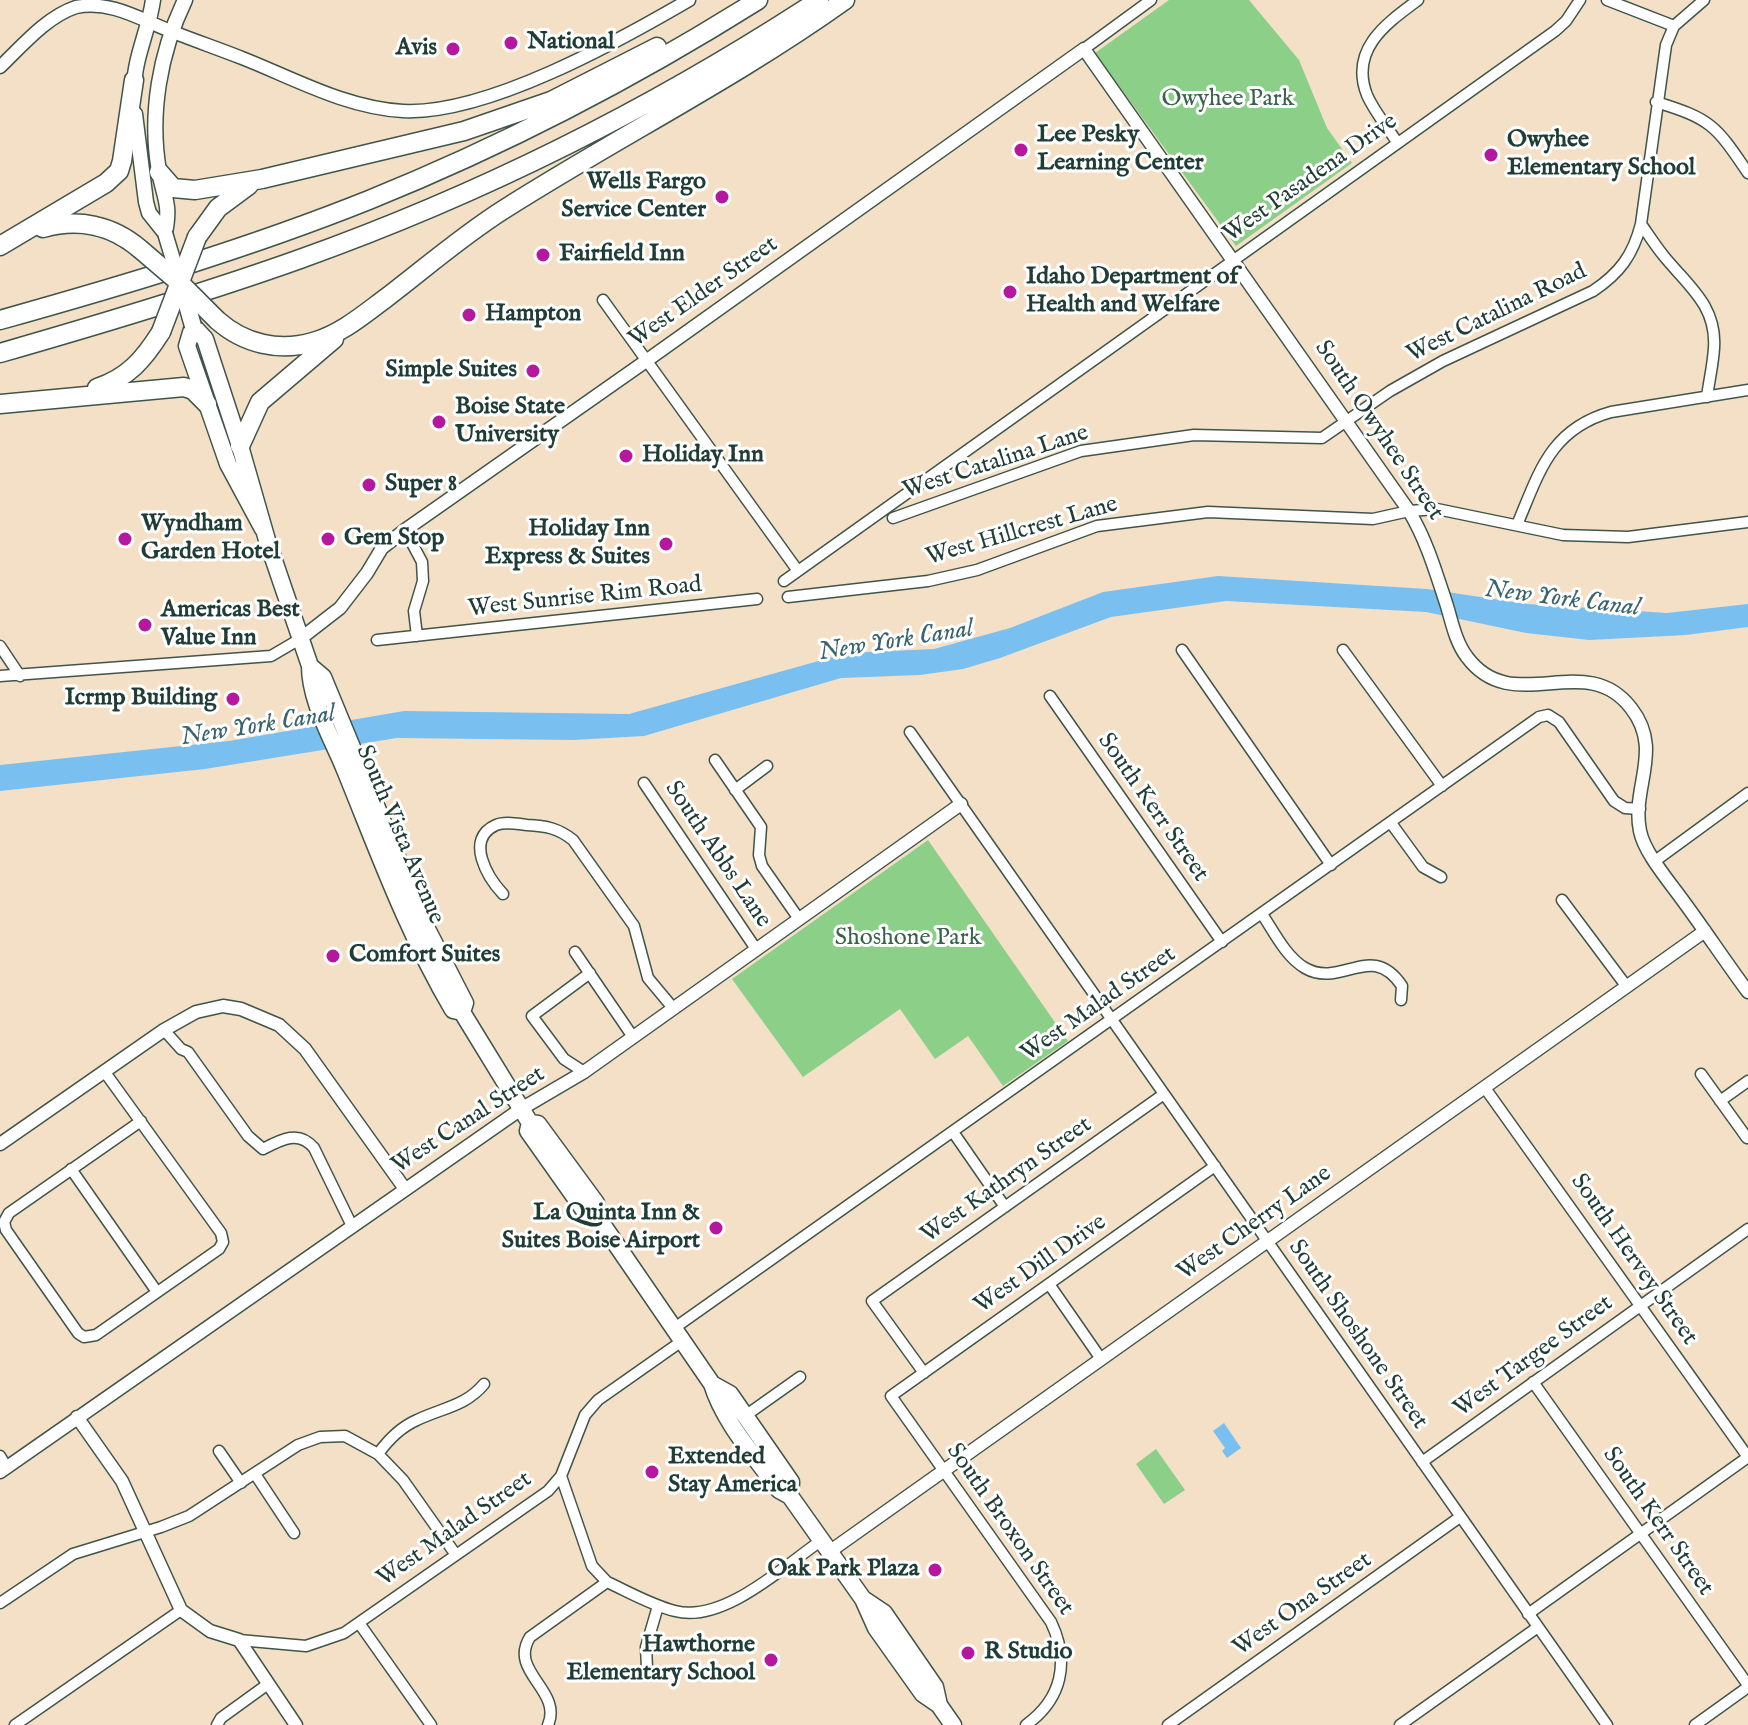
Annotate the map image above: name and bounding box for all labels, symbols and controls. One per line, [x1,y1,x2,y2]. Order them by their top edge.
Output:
place label: National [527,29,615,57]
marker: National [502,34,520,52]
place label: Avis [396,35,437,63]
marker: Avis [444,40,462,58]
park label: Owyhee Park [1162,86,1294,114]
street label: West Pasadena Drive [1219,108,1403,250]
place label: Lee Pesky Learning Center [1037,122,1204,178]
place label: Owyhee Elementary School [1507,127,1695,183]
marker: Lee Pesky Learning Center [1012,141,1030,159]
marker: Owyhee Elementary School [1482,146,1500,164]
place label: Wells Fargo Service Center [561,169,706,225]
marker: Wells Fargo Service Center [713,188,731,206]
street label: West Elder Street [624,231,784,355]
place label: Fairfield Inn [559,241,685,269]
marker: Fairfield Inn [534,246,552,264]
street label: West Catalina Road [1402,258,1592,370]
place label: Idaho Department of Health and Welfare [1026,264,1238,320]
marker: Idaho Department of Health and Welfare [1001,283,1019,301]
place label: Hampton [485,301,581,329]
marker: Hampton [460,306,478,324]
street label: South Owyhee Street [1307,336,1449,526]
place label: Simple Suites [385,357,517,385]
marker: Simple Suites [524,362,542,380]
place label: Boise State University [455,394,565,450]
marker: Boise State University [430,413,448,431]
street label: West Catalina Lane [900,419,1092,507]
place label: Holiday Inn [642,442,764,470]
marker: Holiday Inn [617,447,635,465]
place label: Super 8 [385,471,457,499]
marker: Super 8 [360,476,378,494]
street label: West Hillcrest Lane [923,491,1121,573]
place label: Wyndham Garden Hotel [141,511,280,567]
place label: Holiday Inn Express & Suites [485,516,650,572]
place label: Gem Stop [344,525,444,553]
marker: Wyndham Garden Hotel [116,530,134,548]
marker: Gem Stop [319,530,337,548]
marker: Holiday Inn Express & Suites [657,535,675,553]
street label: West Sunrise Rim Road [467,571,703,625]
water label: New York Canal [1483,575,1641,625]
place label: Americas Best Value Inn [161,597,300,653]
water label: New York Canal [817,614,975,670]
marker: Americas Best Value Inn [136,616,154,634]
place label: Icrmp Building [65,685,217,713]
marker: Icrmp Building [224,690,242,708]
water label: New York Canal [179,699,337,755]
street label: South Kerr Street [1090,728,1214,888]
street label: South Vista Avenue [348,741,450,929]
street label: South Abbs Lane [657,776,777,934]
park label: Shoshone Park [835,925,981,953]
street label: West Malad Street [1016,941,1182,1069]
place label: Comfort Suites [349,942,500,970]
marker: Comfort Suites [324,947,342,965]
street label: West Canal Street [387,1061,551,1181]
street label: West Kathryn Street [916,1111,1098,1251]
street label: West Cherry Lane [1172,1160,1338,1288]
street label: South Hervey Street [1563,1169,1703,1351]
place label: La Quinta Inn & Suites Boise Airport [502,1200,700,1256]
street label: West Dill Drive [969,1209,1113,1321]
marker: La Quinta Inn & Suites Boise Airport [707,1219,725,1237]
street label: South Shoshone Street [1281,1235,1433,1435]
street label: West Targee Street [1449,1290,1619,1424]
street label: South Broxon Street [939,1439,1079,1621]
street label: South Kerr Street [1595,1442,1719,1602]
place label: Extended Stay America [668,1444,797,1500]
marker: Extended Stay America [643,1463,661,1481]
street label: West Malad Street [372,1466,538,1594]
street label: West Ona Street [1228,1547,1378,1663]
place label: Oak Park Plaza [767,1556,919,1584]
marker: Oak Park Plaza [926,1561,944,1579]
place label: Hawthorne Elementary School [567,1632,755,1688]
place label: R Studio [984,1639,1072,1667]
marker: R Studio [959,1644,977,1662]
marker: Hawthorne Elementary School [762,1651,780,1669]

